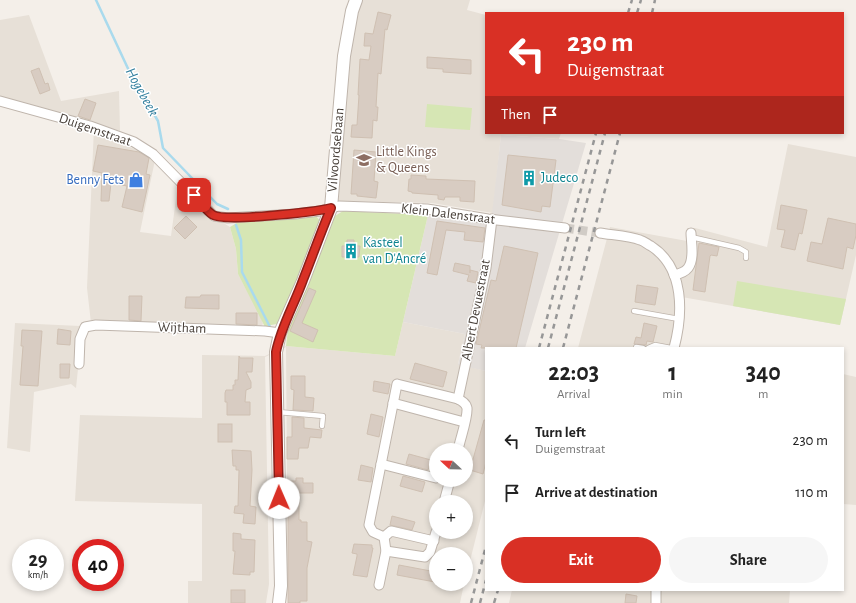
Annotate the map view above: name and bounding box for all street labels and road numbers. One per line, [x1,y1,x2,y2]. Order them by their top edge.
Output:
street label: Vilvoordsebaan [325,107,347,193]
street label: Duigemstraat [57,111,133,149]
street label: Klein Dalenstraat [400,201,496,227]
street label: Albert Devuestraat [459,258,493,362]
street label: Wijtham [157,320,207,336]

